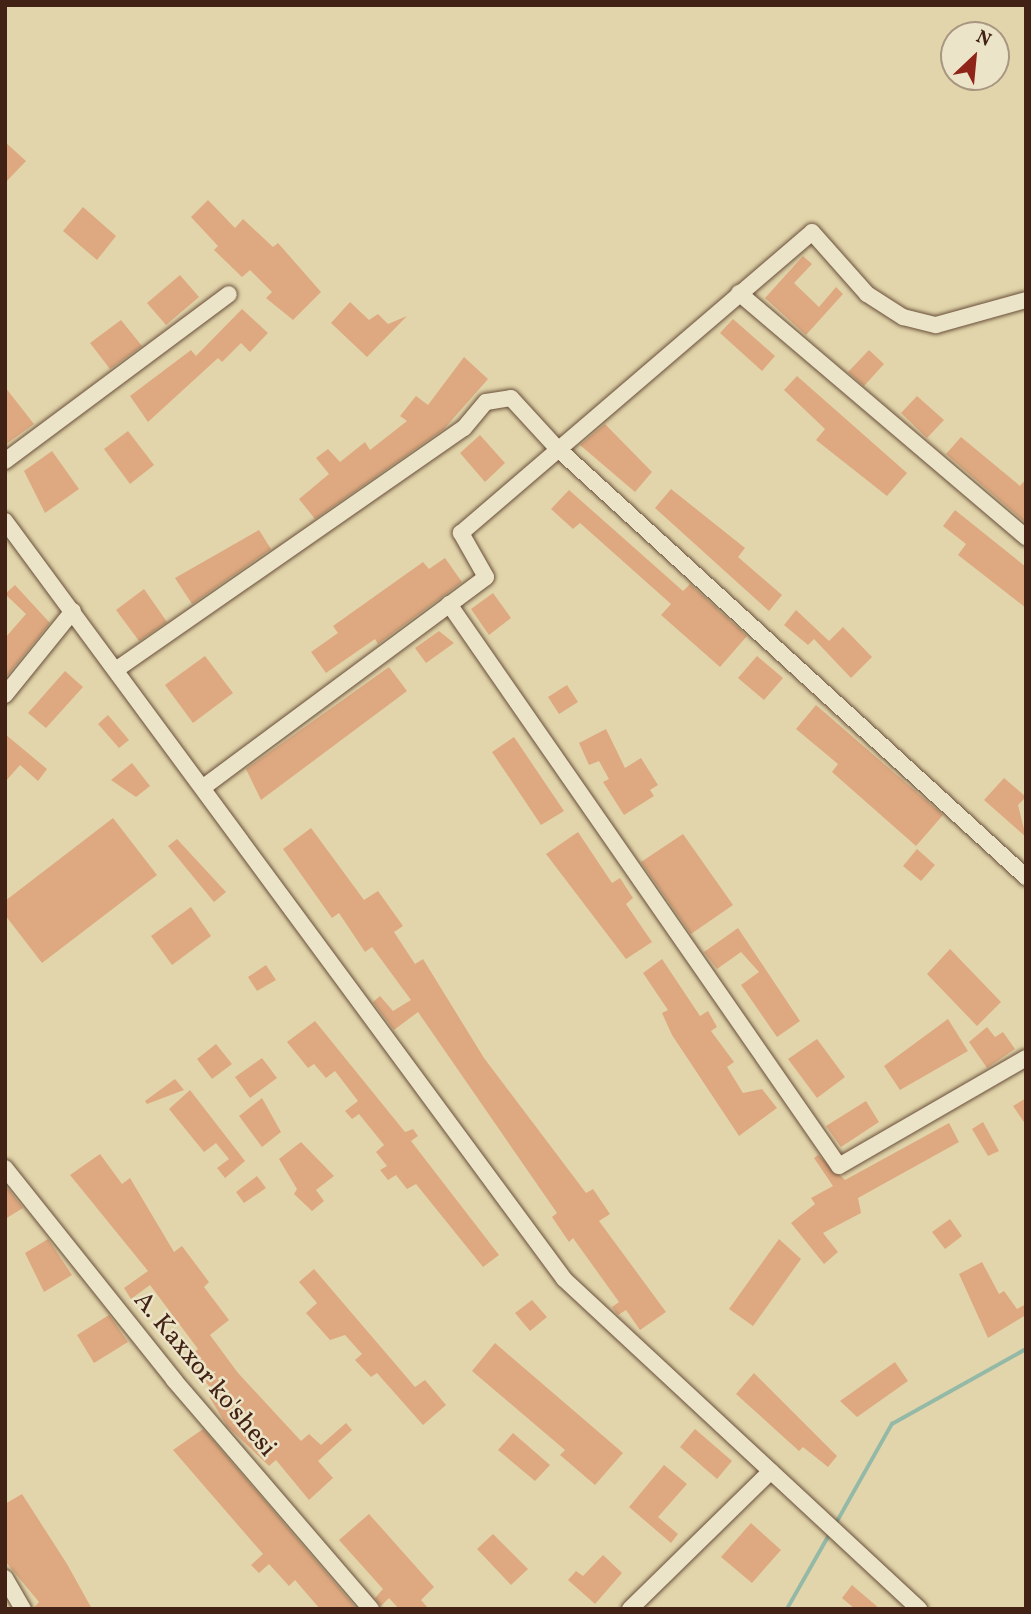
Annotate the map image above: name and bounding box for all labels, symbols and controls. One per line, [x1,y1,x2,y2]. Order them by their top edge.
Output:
north arrow [940,21,1010,91]
text: N [971,24,995,54]
street label: A. Kaxxor ko'shesi [126,1286,282,1464]

